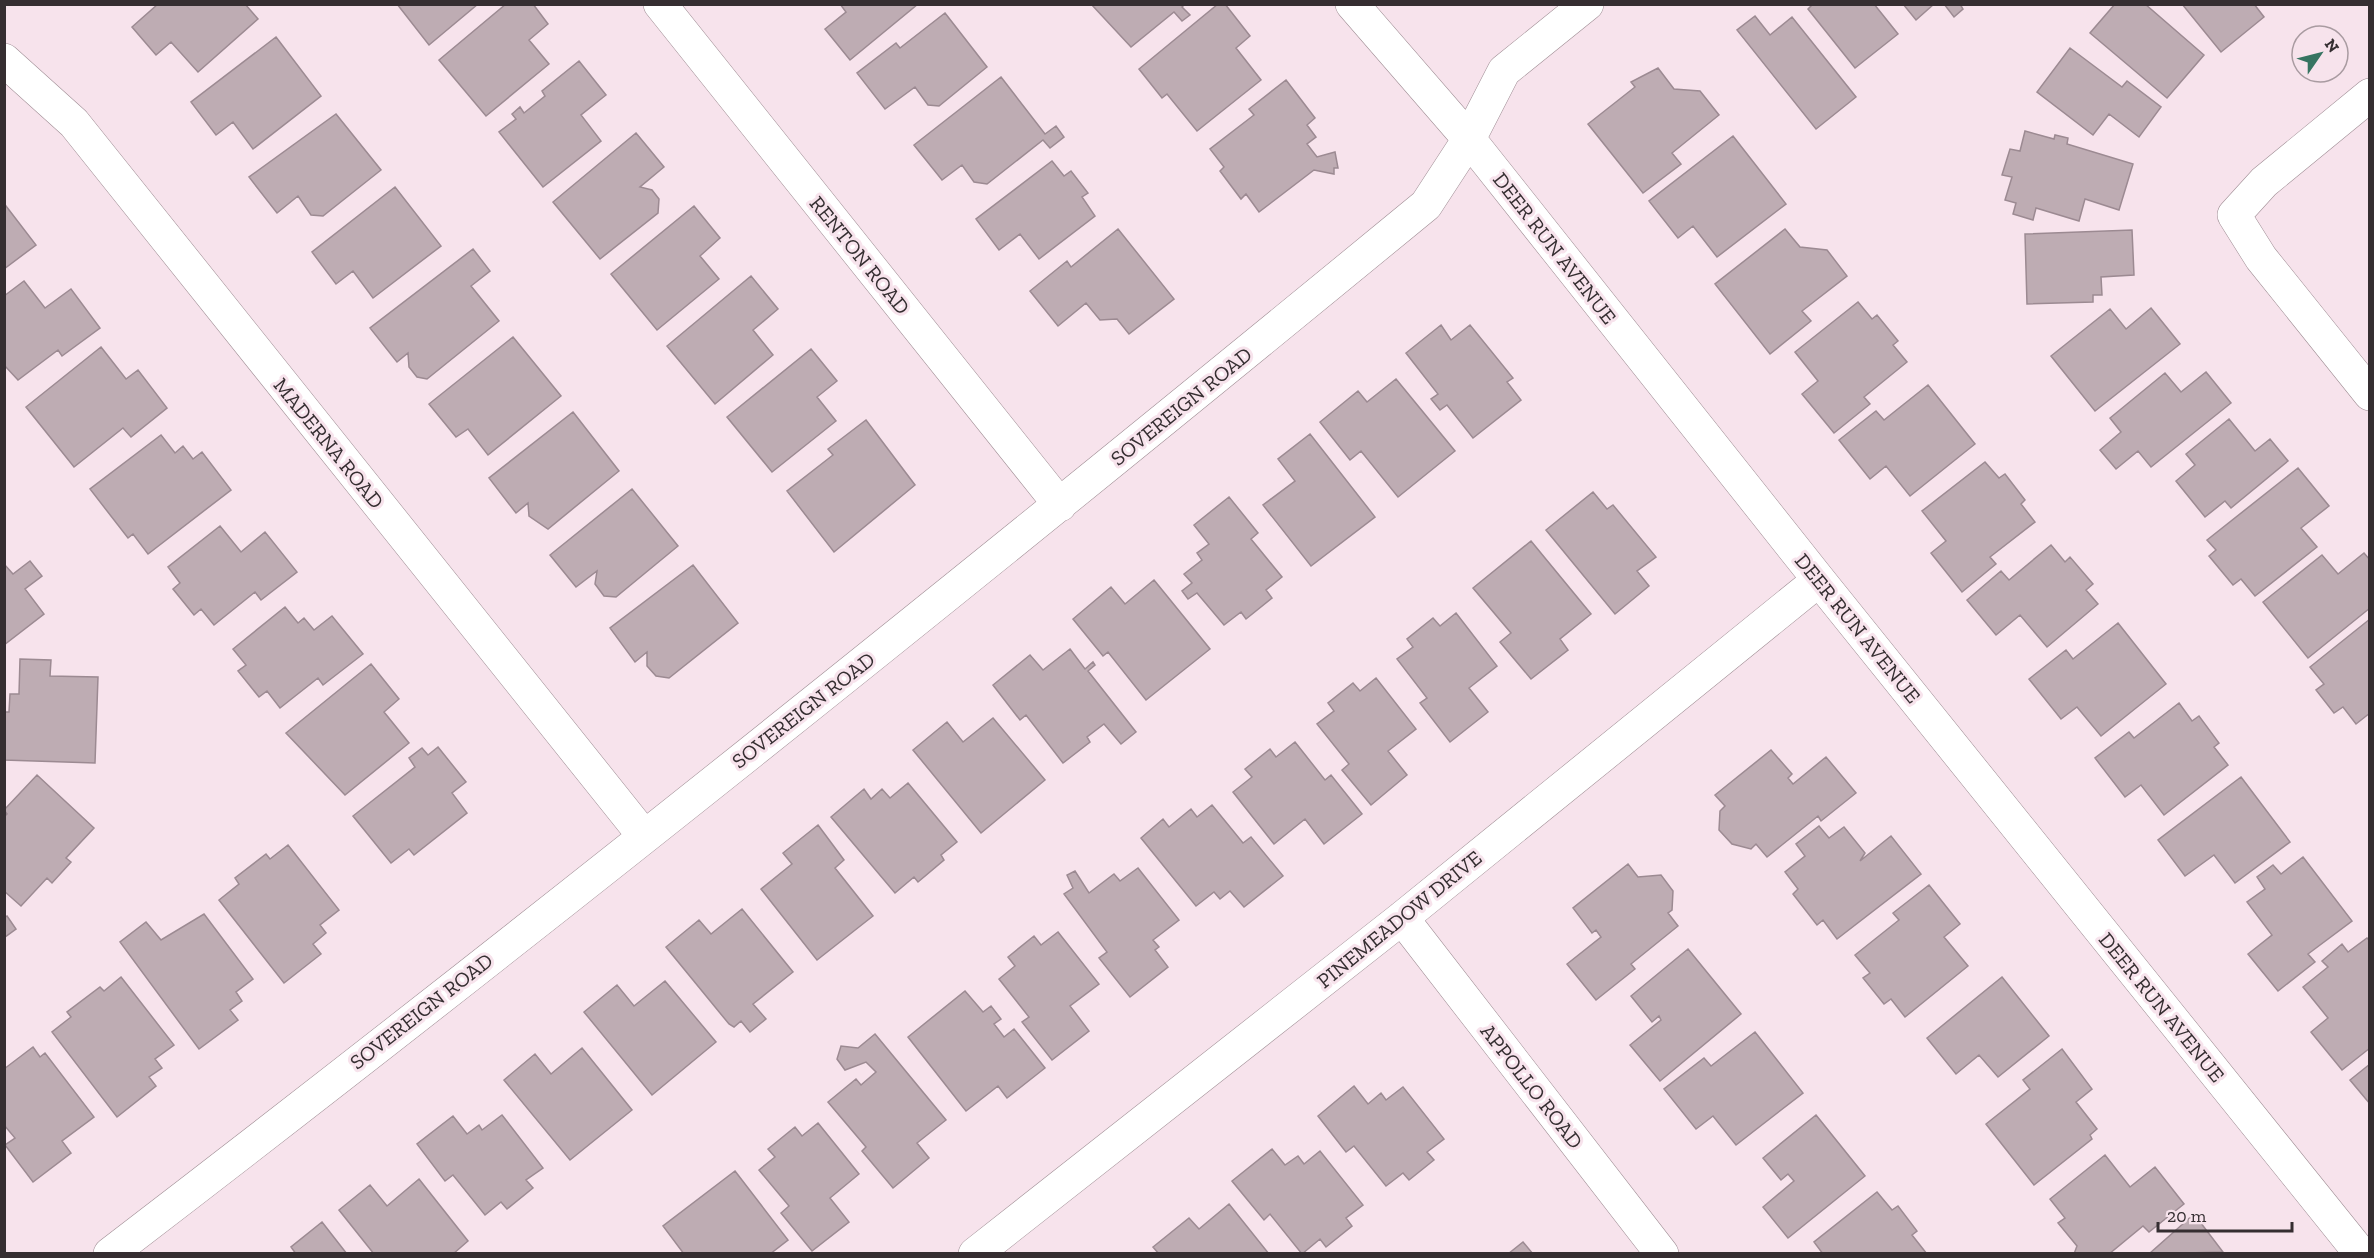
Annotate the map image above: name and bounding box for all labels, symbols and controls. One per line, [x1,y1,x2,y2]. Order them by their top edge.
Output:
north arrow [2290,24,2350,84]
text: N [2321,35,2343,56]
street label: DEER RUN AVENUE [1488,167,1622,329]
street label: RENTON ROAD [805,191,915,319]
street label: SOVEREIGN ROAD [1105,341,1257,471]
street label: MADERNA ROAD [269,373,389,513]
street label: DEER RUN AVENUE [1790,548,1926,708]
street label: SOVEREIGN ROAD [727,646,879,774]
street label: PINEMEADOW DRIVE [1312,845,1486,993]
street label: DEER RUN AVENUE [2094,927,2230,1087]
street label: SOVEREIGN ROAD [345,947,497,1075]
street label: APPOLLO ROAD [1476,1019,1588,1153]
scale bar [2158,1195,2292,1233]
text: 20 m [2167,1205,2207,1227]

